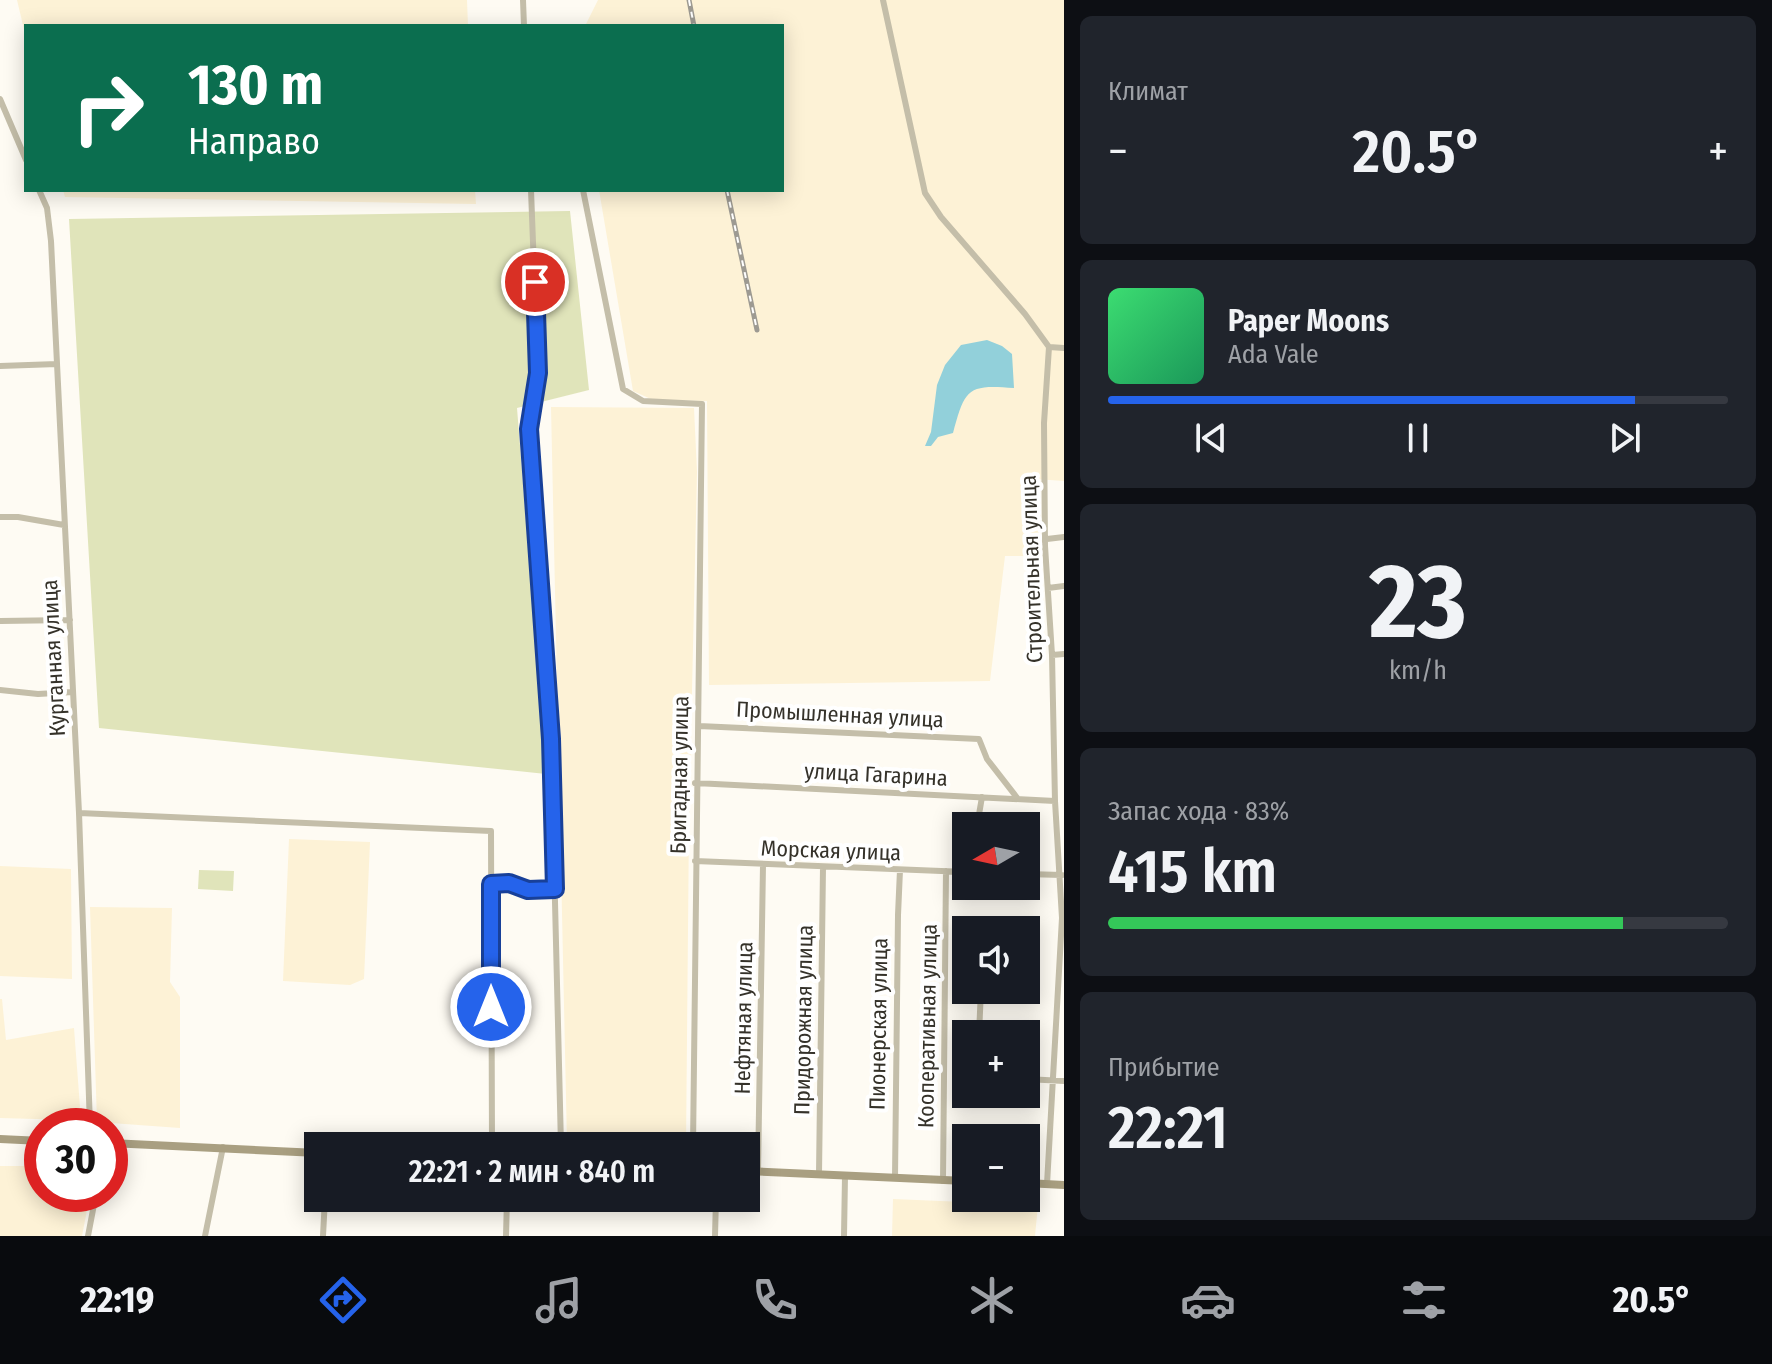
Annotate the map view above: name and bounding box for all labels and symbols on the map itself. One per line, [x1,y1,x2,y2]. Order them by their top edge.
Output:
pin [501,248,569,316]
street label: Строительная улица [1015,474,1048,664]
street label: Курганная улица [36,579,71,737]
street label: Бригадная улица [665,696,694,854]
street label: Промышленная улица [735,696,944,733]
street label: улица Гагарина [804,757,948,792]
north arrow [952,812,1040,900]
street label: Морская улица [760,835,902,866]
street label: Кооперативная улица [912,924,943,1128]
street label: Придорожная улица [788,925,819,1115]
street label: Пионерская улица [863,938,894,1110]
street label: Нефтяная улица [729,941,758,1095]
position arrow [449,965,533,1049]
speed limit sign: 30 [24,1108,128,1212]

